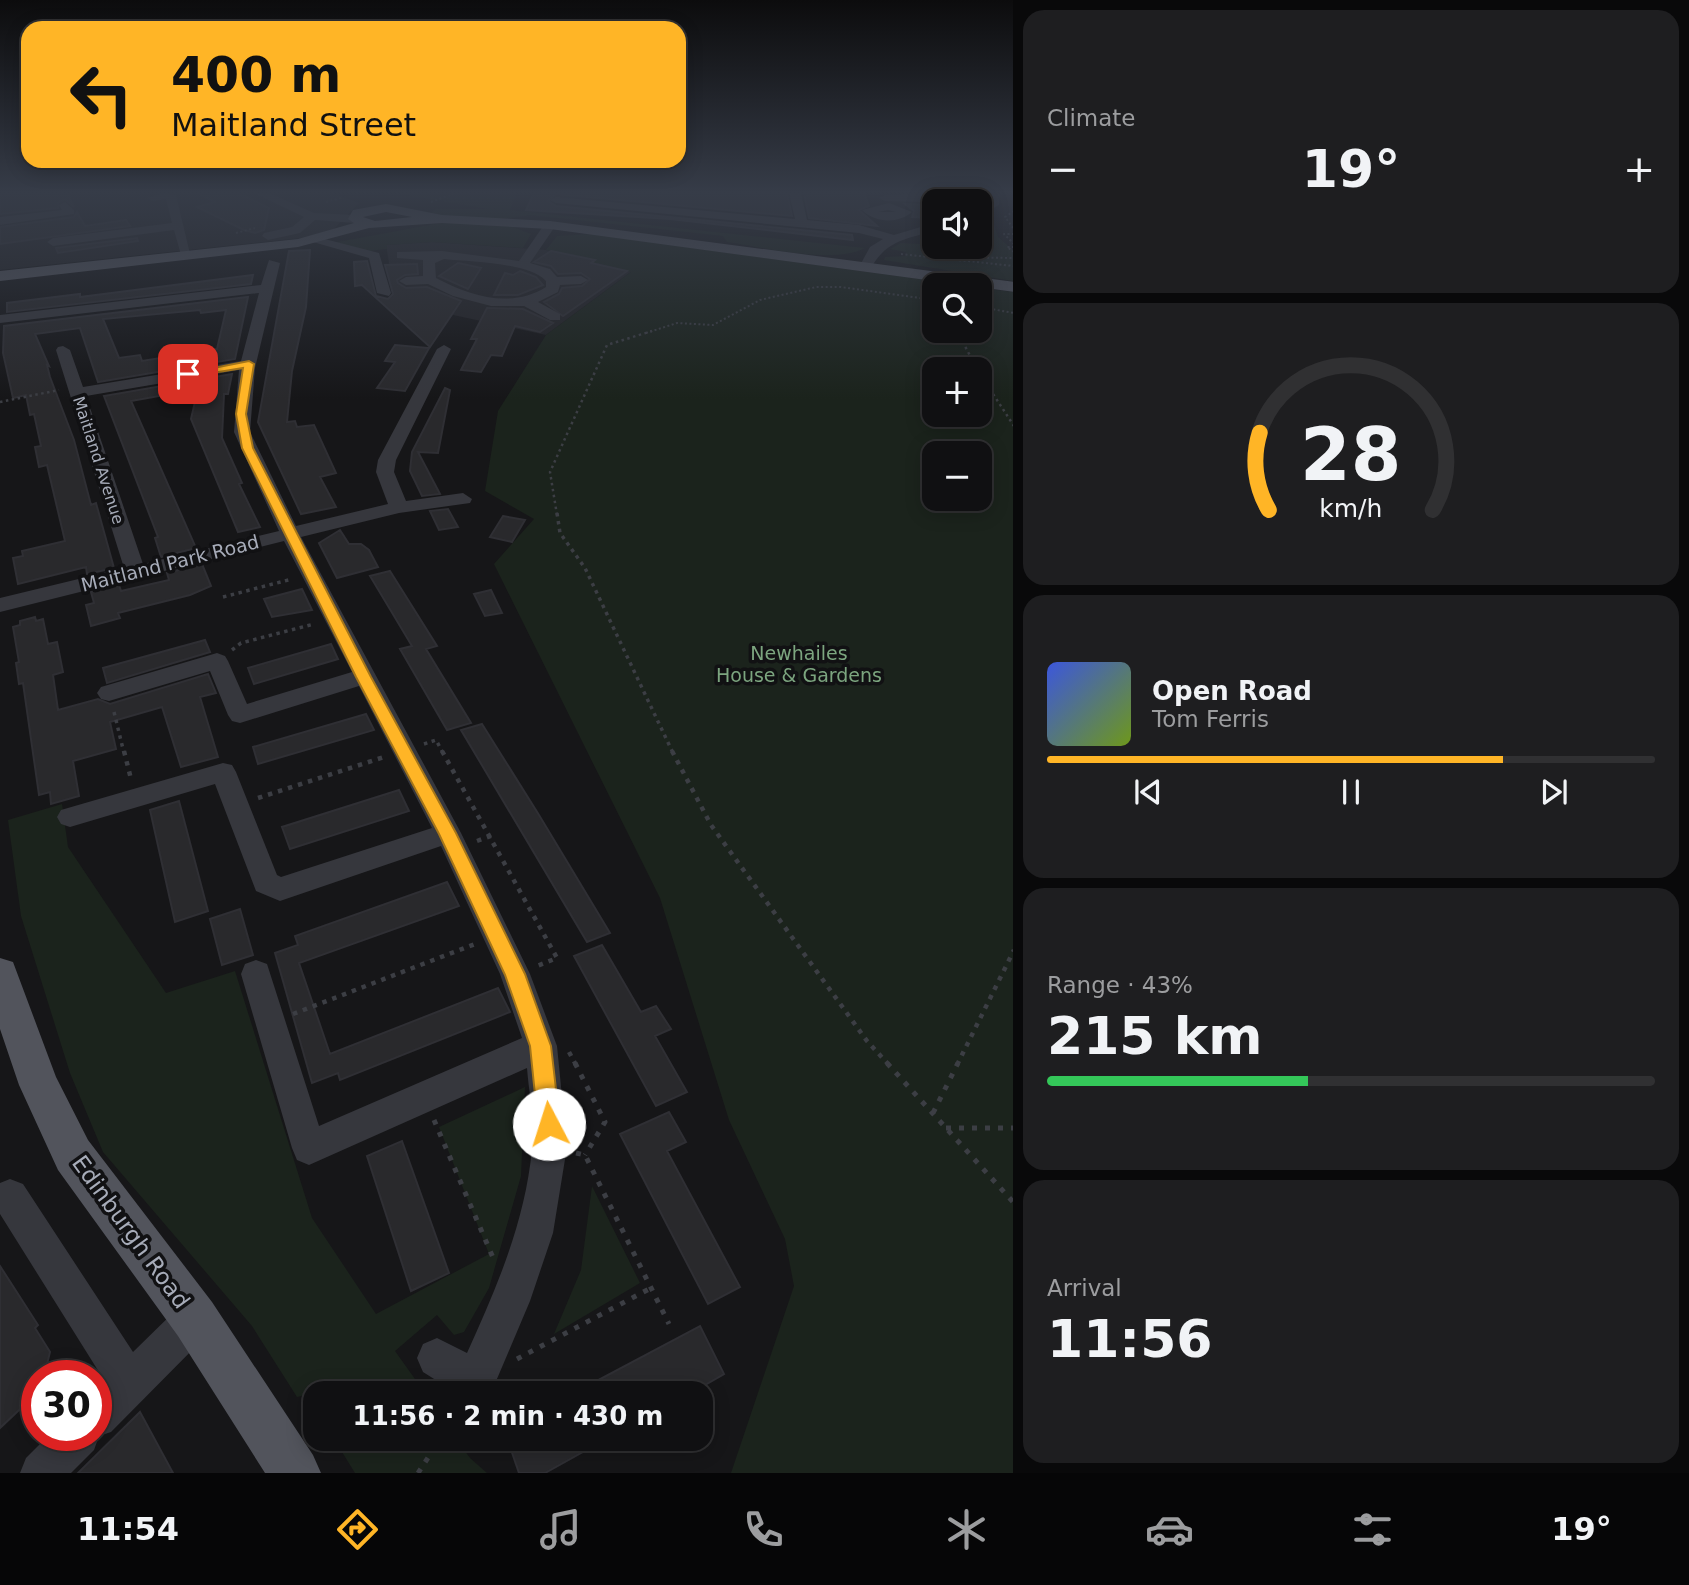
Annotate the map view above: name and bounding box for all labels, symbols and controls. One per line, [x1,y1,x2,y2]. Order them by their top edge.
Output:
text: 400 m [171,47,341,104]
icon: left [56,49,147,140]
text: Climate [1047,105,1136,131]
text: Maitland Street [171,106,416,144]
text: 19° [1302,139,1400,199]
text: − [1047,147,1079,191]
text: + [1623,147,1655,191]
map controls [922,189,992,511]
button: sound [922,189,992,259]
button: search [922,273,992,343]
pin [158,344,218,404]
icon: arrive [169,355,207,393]
button: + [922,357,992,427]
street label: Maitland Avenue [69,394,128,527]
text: 28 [1300,412,1402,497]
button: − [922,441,992,511]
text: km/h [1319,494,1383,523]
street label: Maitland Park Road [79,530,261,596]
park label: Newhailes House & Gardens [716,642,882,686]
text: Open Road [1152,676,1312,706]
text: Tom Ferris [1152,706,1269,732]
icon: previous [1129,773,1167,811]
icon: pause [1332,773,1370,811]
icon: next [1535,773,1573,811]
text: Range · 43% [1047,972,1193,998]
text: 215 km [1047,1006,1262,1066]
position arrow [512,1087,586,1161]
street label: Edinburgh Road [67,1151,195,1313]
text: Arrival [1047,1275,1122,1301]
text: 11:56 [1047,1309,1213,1369]
speed limit sign: 30 [21,1360,112,1451]
text: 11:56 · 2 min · 430 m [353,1401,663,1431]
icon: directions [333,1505,382,1554]
icon: music [536,1505,585,1554]
icon: phone [739,1505,788,1554]
icon: climate [942,1505,991,1554]
icon: car [1145,1505,1194,1554]
icon: filters [1348,1505,1397,1554]
text: 11:54 [77,1510,179,1548]
text: 19° [1551,1510,1612,1548]

